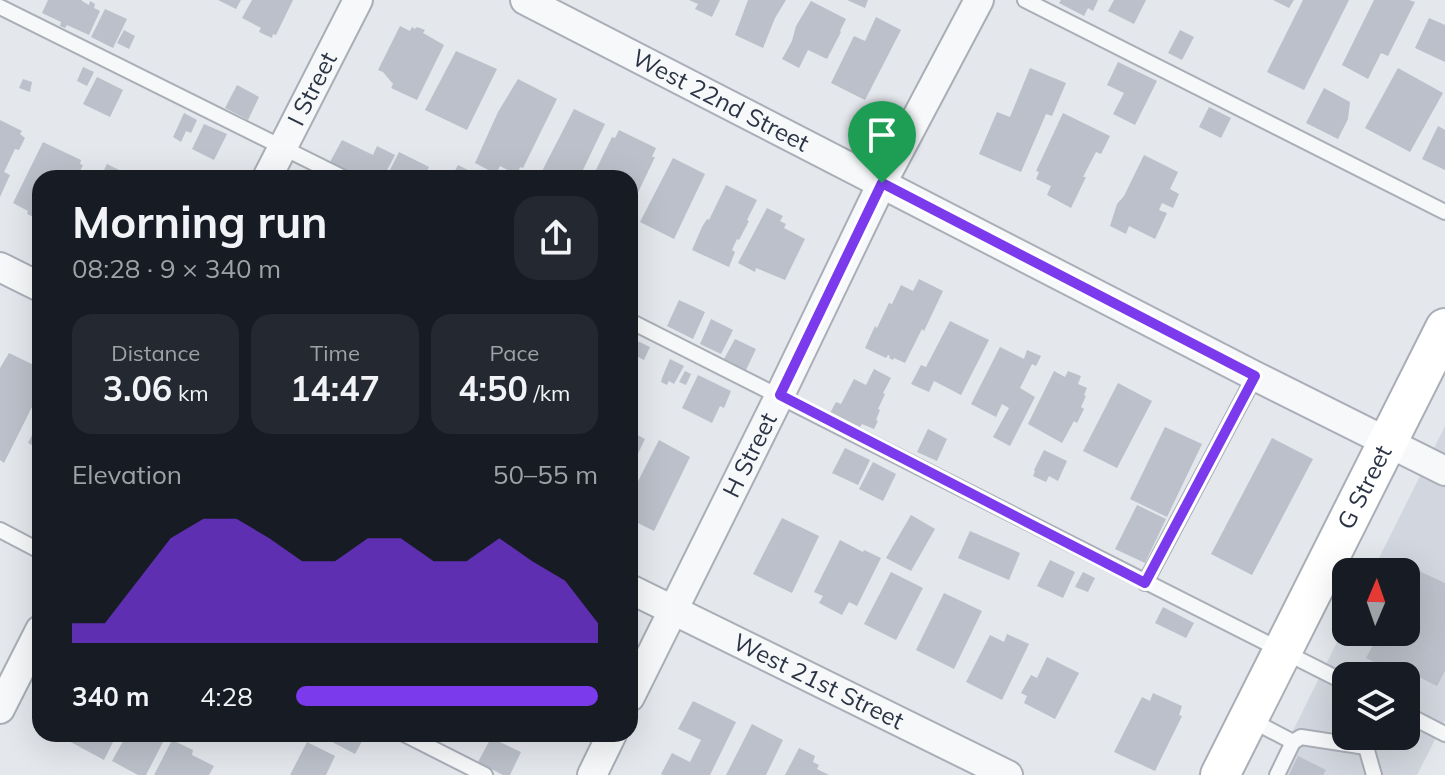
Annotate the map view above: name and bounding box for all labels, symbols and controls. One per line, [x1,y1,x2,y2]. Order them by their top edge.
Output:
street label: West 22nd Street [628,42,814,158]
street label: I Street [280,47,343,130]
pin [848,101,916,183]
icon: arrive [860,113,904,157]
text: Morning run [72,194,328,249]
button: share [514,196,598,280]
text: 08:28 · 9 × 340 m [72,252,281,285]
text: Distance [111,339,200,367]
text: Time [310,339,360,367]
text: Pace [490,339,539,367]
text: 3.06 [103,367,172,410]
text: 14:47 [290,367,380,410]
text: 4:50 [458,367,528,410]
text: km [172,379,209,407]
text: /km [528,379,570,407]
street label: H Street [716,407,783,502]
street label: G Street [1330,440,1398,534]
text: Elevation [72,458,182,491]
text: 50–55 m [493,458,598,491]
north arrow [1332,558,1420,646]
map controls [1332,558,1420,750]
street label: West 21st Street [729,626,909,735]
button: layers [1332,662,1420,750]
text: 340 m [72,680,149,713]
text: 4:28 [200,680,253,713]

